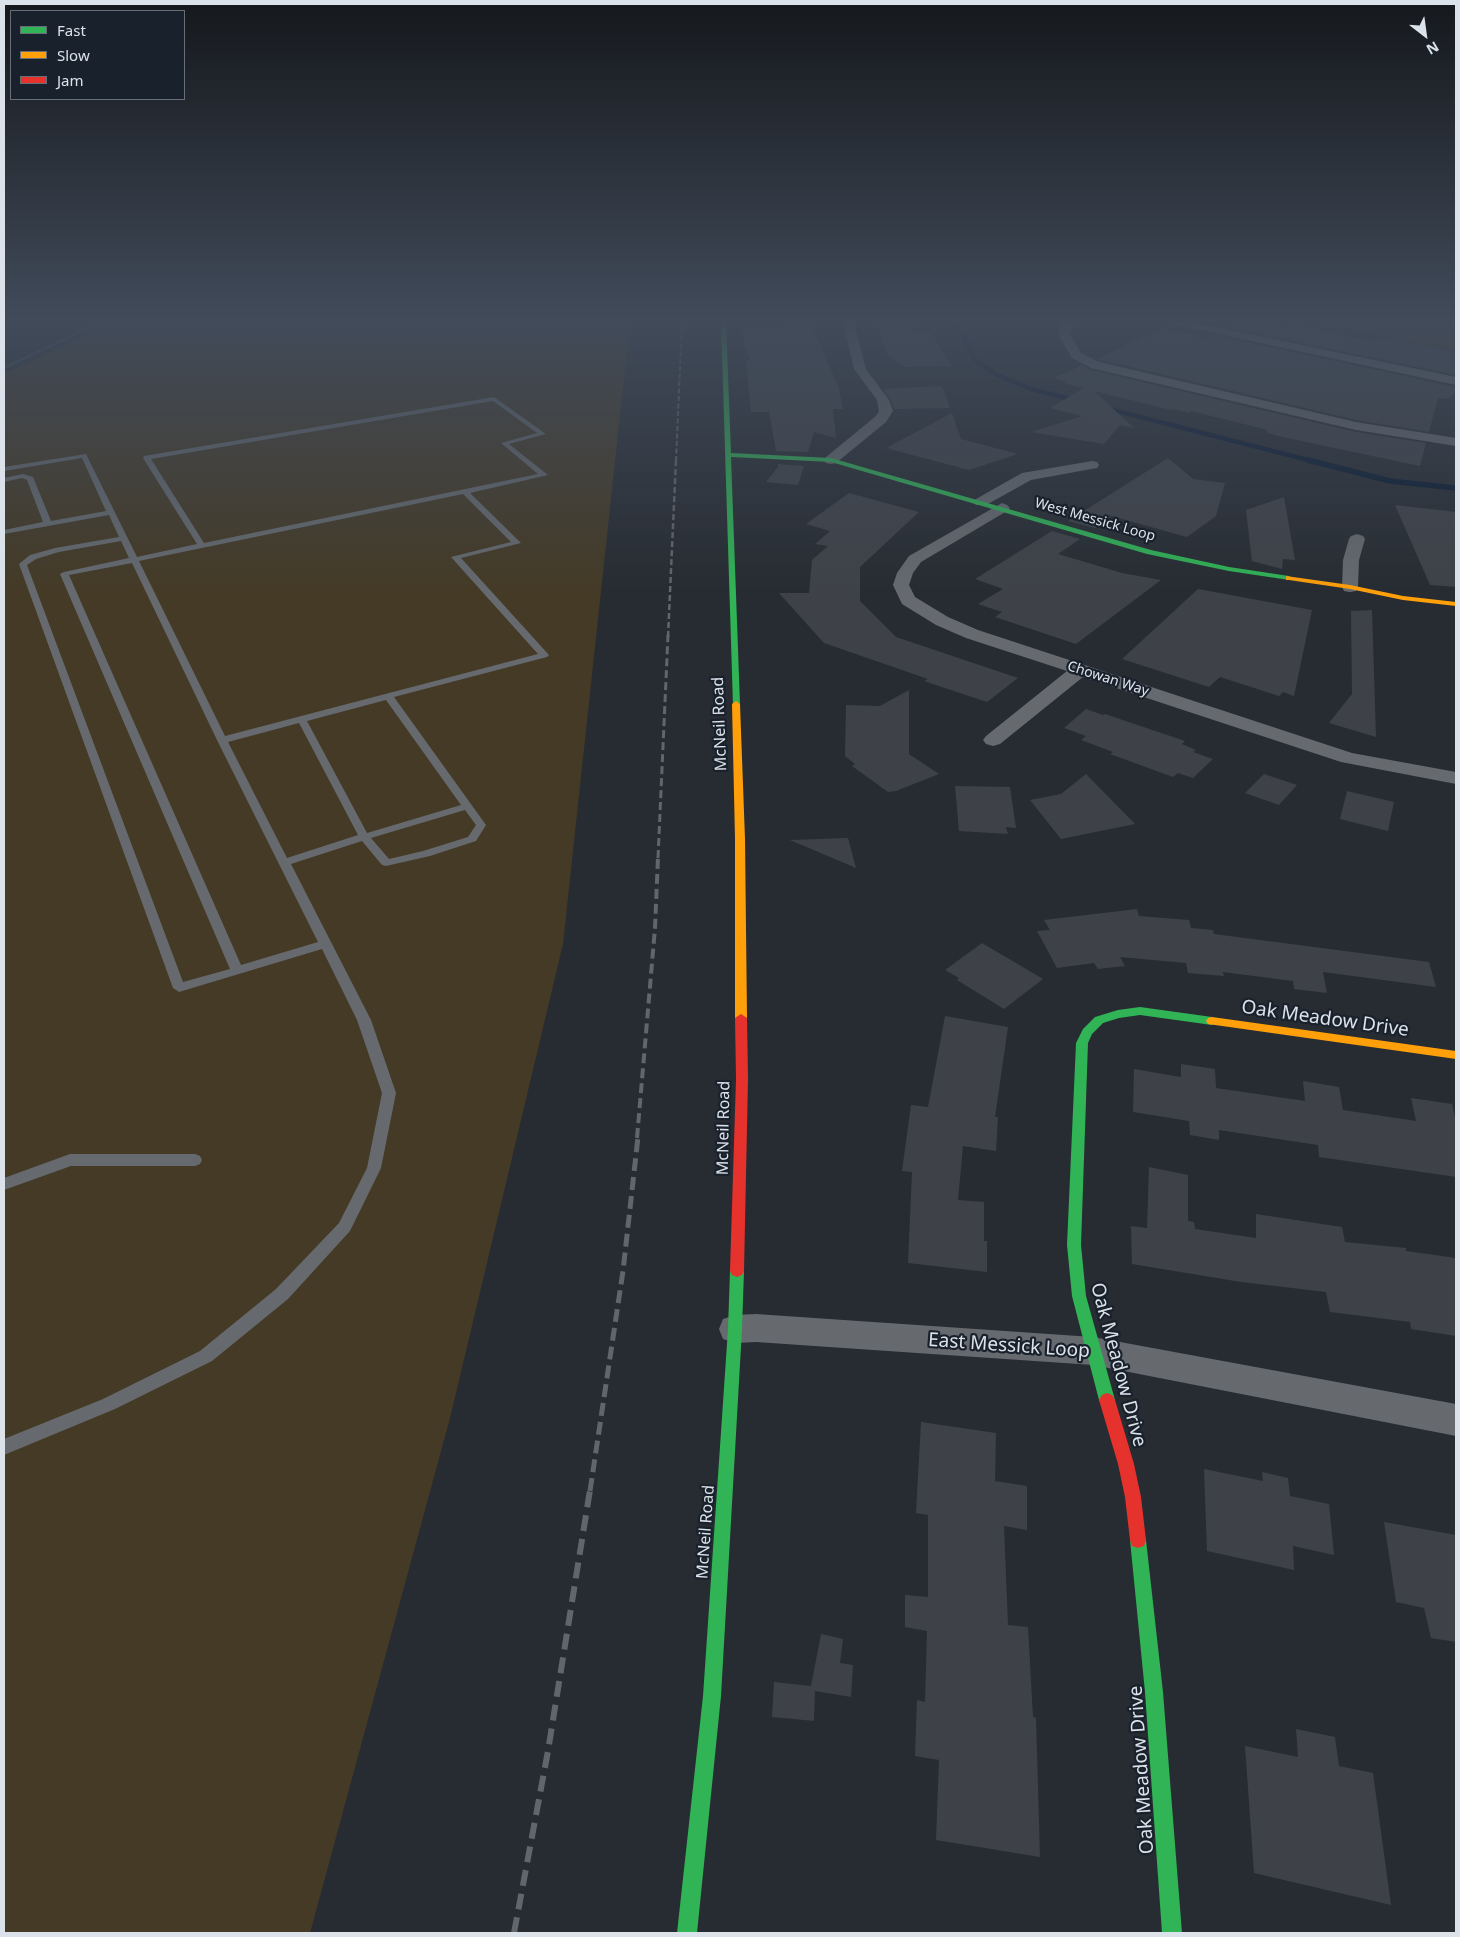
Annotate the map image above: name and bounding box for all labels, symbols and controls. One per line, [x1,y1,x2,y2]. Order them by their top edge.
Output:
legend [10,10,185,100]
north arrow [1400,10,1450,60]
text: Fast [57,20,86,40]
text: N [1423,37,1442,59]
text: Slow [57,45,90,65]
text: Jam [57,70,84,90]
street label: West Messick Loop [1033,495,1157,545]
street label: Chowan Way [1065,658,1151,700]
street label: McNeil Road [709,677,731,771]
street label: Oak Meadow Drive [1240,996,1410,1042]
street label: McNeil Road [714,1081,734,1175]
street label: Oak Meadow Drive [1085,1280,1151,1450]
street label: East Messick Loop [927,1329,1091,1363]
street label: McNeil Road [693,1484,719,1580]
street label: Oak Meadow Drive [1125,1685,1159,1855]

